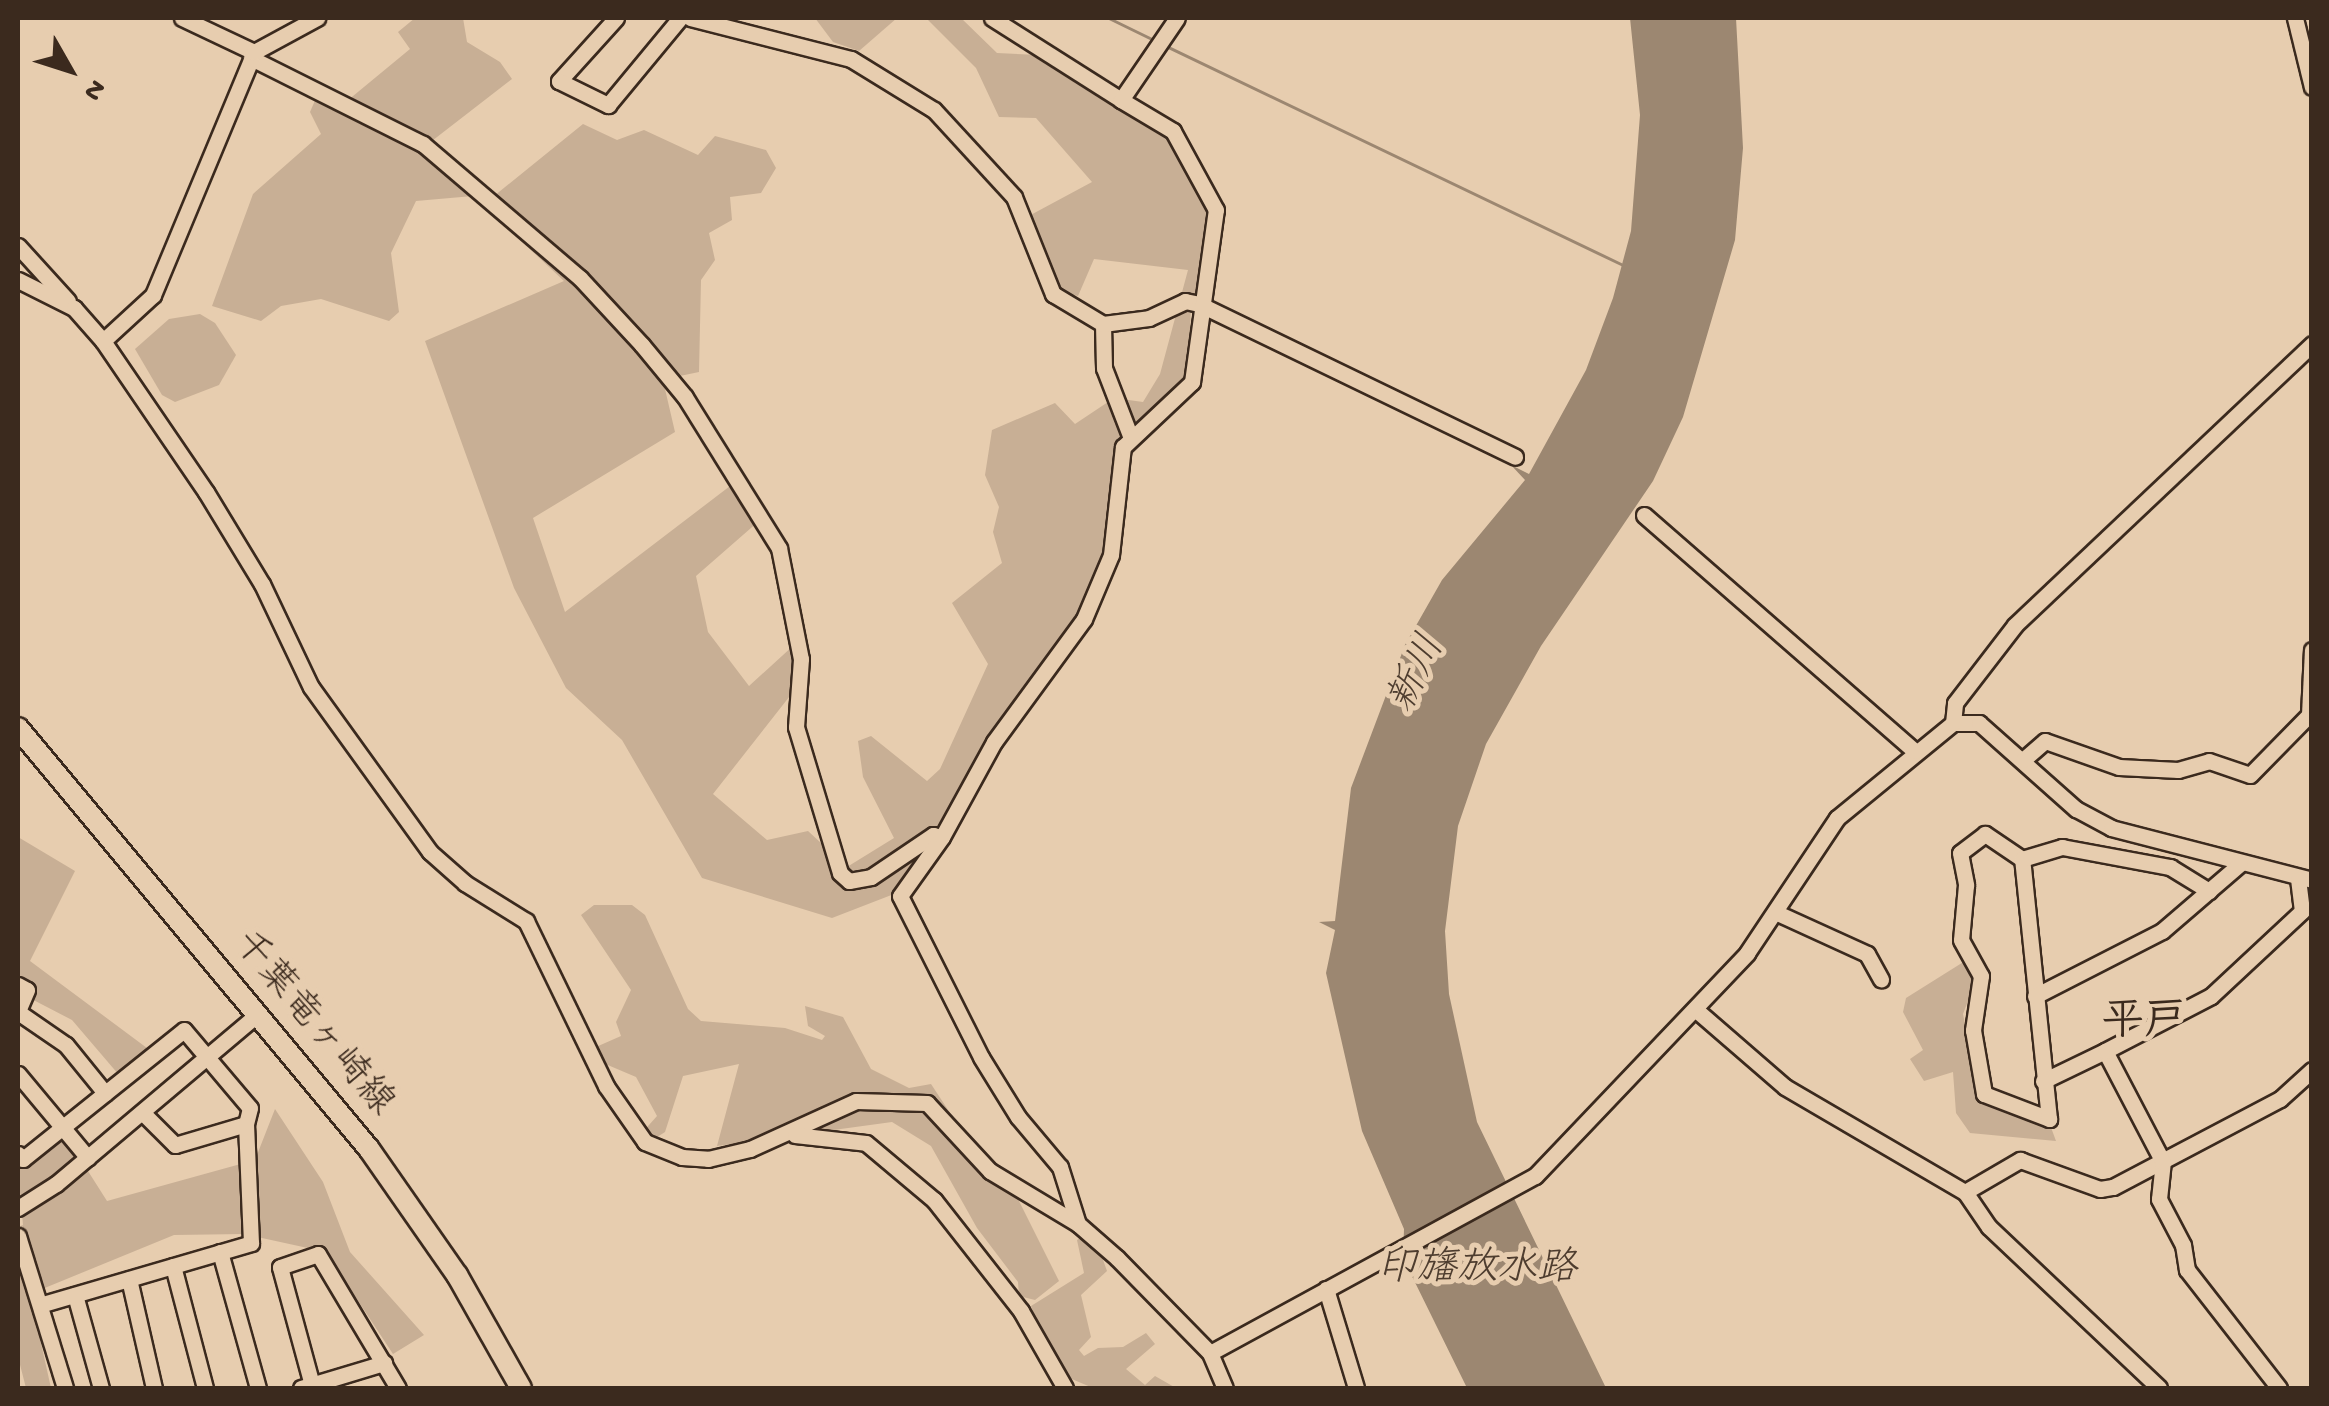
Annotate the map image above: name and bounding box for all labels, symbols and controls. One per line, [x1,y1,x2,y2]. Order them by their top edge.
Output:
north arrow [20,20,120,120]
text: N [75,72,112,107]
water label: 新川 [1380,629,1458,721]
street label: 千葉竜ヶ崎線 [220,923,402,1127]
district label: 平戸 [2102,1000,2186,1050]
water label: 印旛放水路 [1377,1247,1577,1295]

